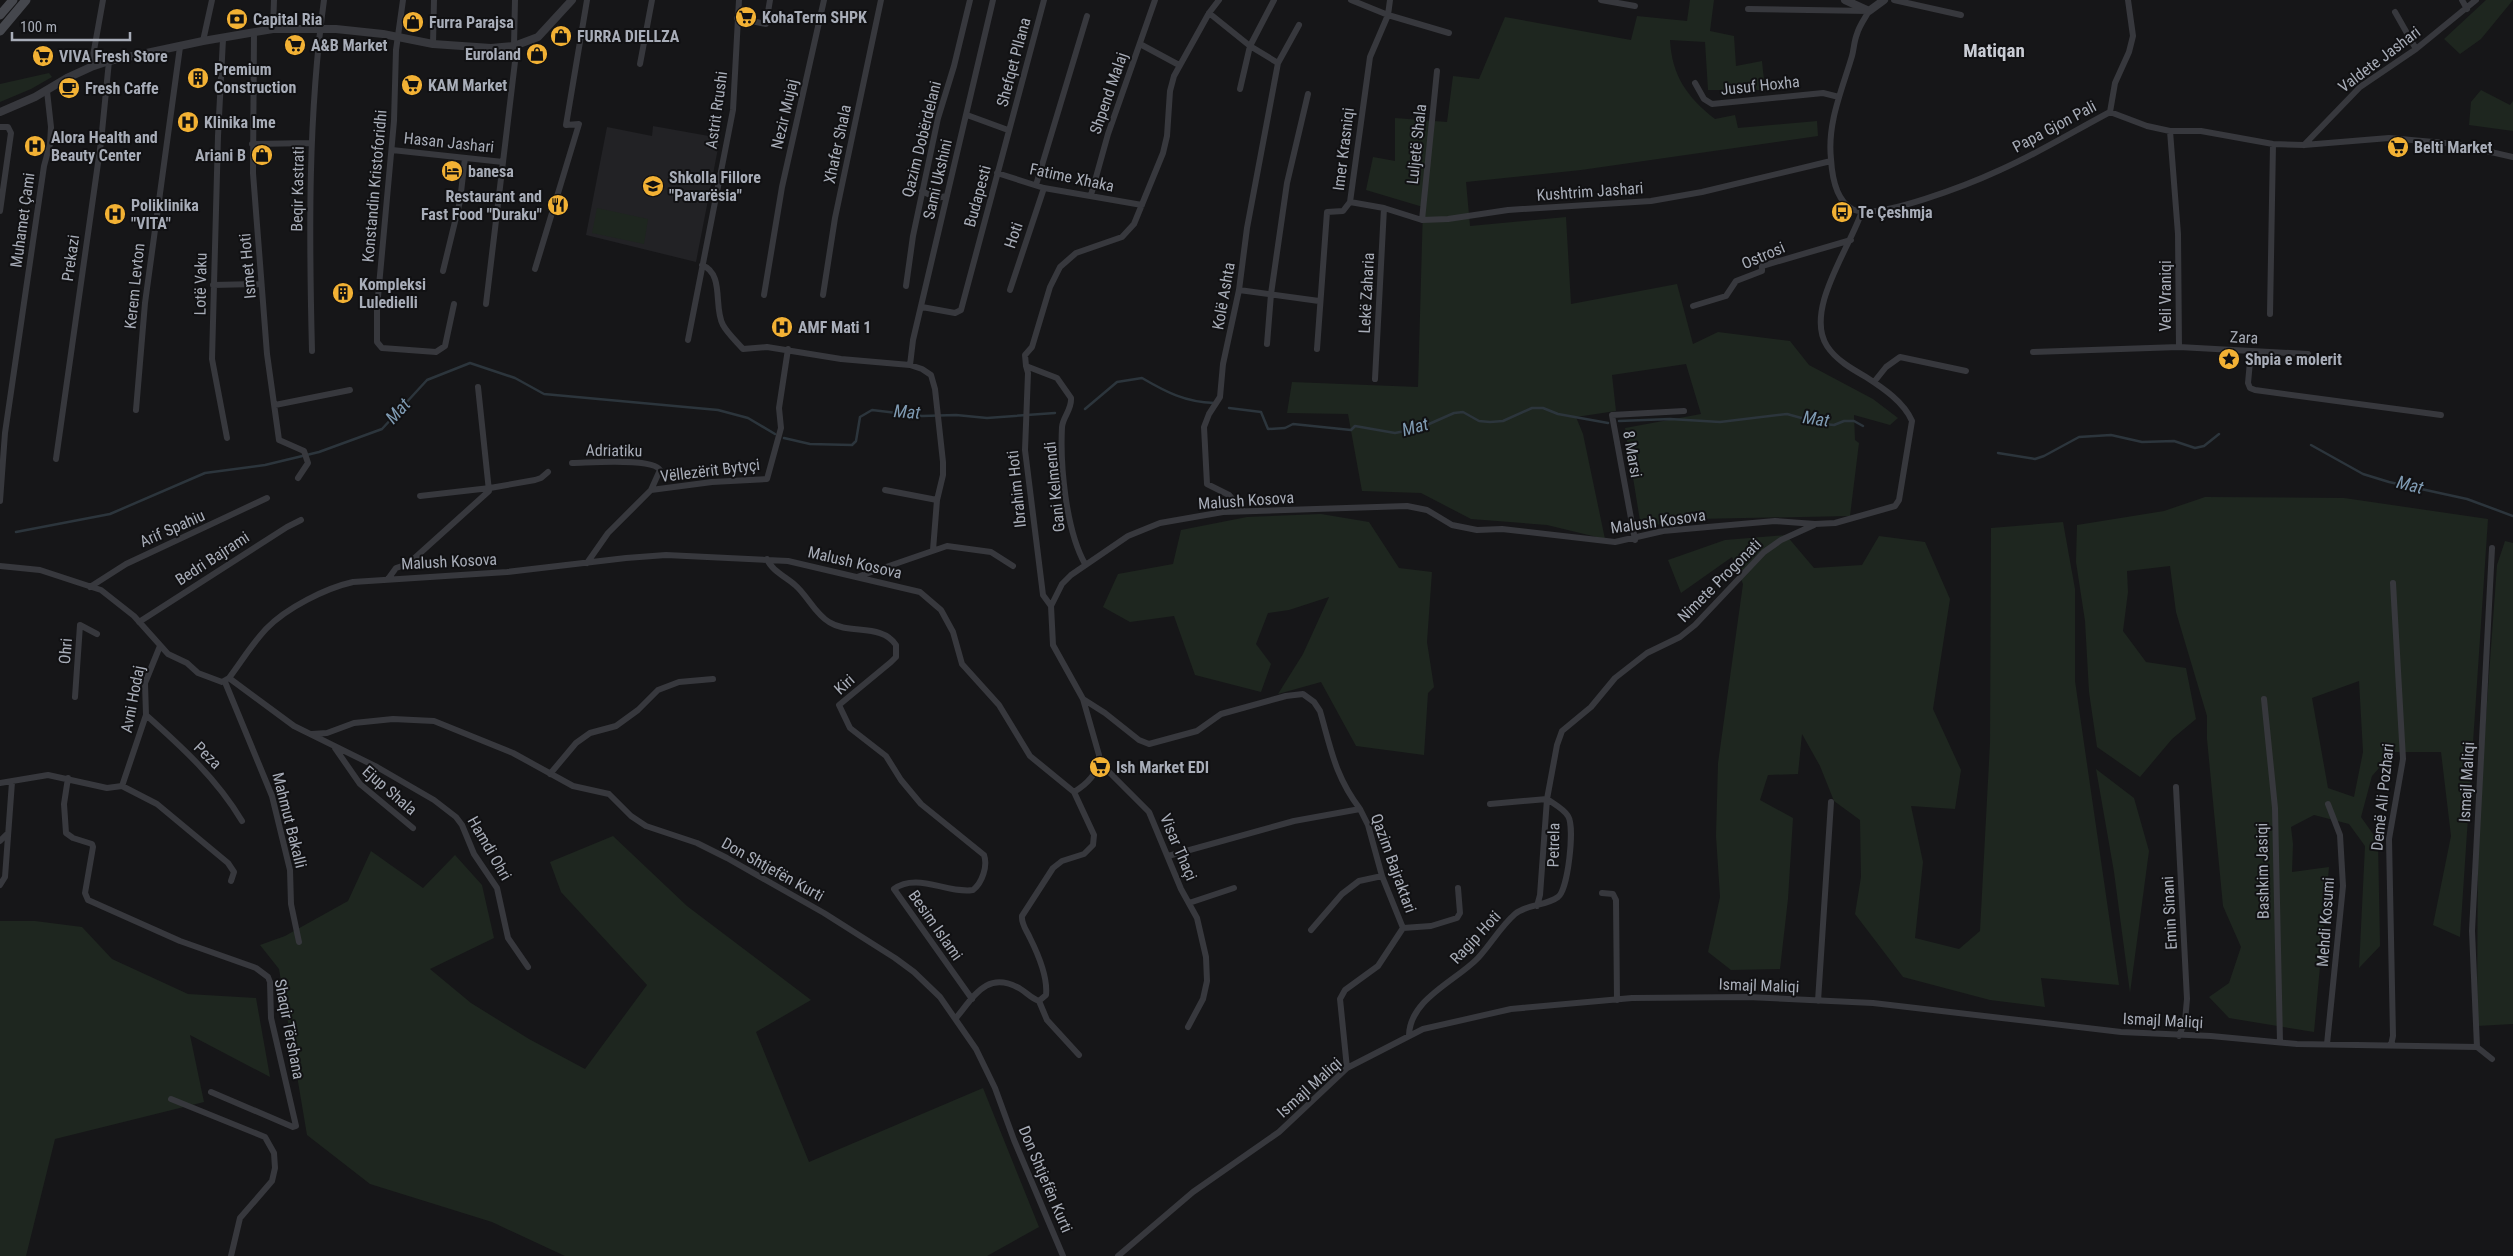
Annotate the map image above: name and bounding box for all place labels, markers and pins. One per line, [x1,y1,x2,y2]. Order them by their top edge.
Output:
supermarket icon: KohaTerm SHPK [734,5,758,29]
bank icon: Capital Ria [225,7,249,31]
place label: KohaTerm SHPK [762,8,867,27]
place label: Capital Ria [253,10,323,29]
shop icon: Furra Parajsa [401,10,425,34]
place label: Furra Parajsa [429,13,514,32]
shop icon: FURRA DIELLZA [549,24,573,48]
place label: FURRA DIELLZA [577,27,680,46]
supermarket icon: A&B Market [283,33,307,57]
place label: A&B Market [311,36,388,55]
shop icon: Euroland [525,42,549,66]
supermarket icon: VIVA Fresh Store [31,44,55,68]
place label: Euroland [465,45,521,64]
place label: VIVA Fresh Store [59,47,168,66]
place label: Premium Construction [214,60,297,97]
building icon: Premium Construction [186,66,210,90]
supermarket icon: KAM Market [400,73,424,97]
cafe icon: Fresh Caffe [57,76,81,100]
place label: KAM Market [428,76,507,95]
place label: Fresh Caffe [85,79,159,98]
hospital icon: Klinika Ime [176,110,200,134]
place label: Klinika Ime [204,113,276,132]
place label: Alora Health and Beauty Center [51,128,158,165]
hospital icon: Alora Health and Beauty Center [23,134,47,158]
supermarket icon: Belti Market [2386,135,2410,159]
place label: Belti Market [2414,138,2492,157]
shop icon: Ariani B [250,143,274,167]
place label: Ariani B [195,146,246,165]
hotel icon: banesa [440,159,464,183]
place label: banesa [468,162,514,181]
place label: Shkolla Fillore "Pavarësia" [669,168,761,205]
school or university icon: Shkolla Fillore "Pavarësia" [641,174,665,198]
place label: Restaurant and Fast Food "Duraku" [421,187,542,224]
restaurant icon: Restaurant and Fast Food "Duraku" [546,193,570,217]
place label: Poliklinika "VITA" [131,196,199,233]
bus stop icon: Te Çeshmja [1830,200,1854,224]
hospital icon: Poliklinika "VITA" [103,202,127,226]
place label: Te Çeshmja [1858,203,1933,222]
place label: Kompleksi Luledielli [359,275,426,312]
building icon: Kompleksi Luledielli [331,281,355,305]
hospital icon: AMF Mati 1 [770,315,794,339]
place label: AMF Mati 1 [798,318,871,337]
place icon: Shpia e molerit [2217,347,2241,371]
place label: Shpia e molerit [2245,350,2342,369]
supermarket icon: Ish Market EDI [1088,755,1112,779]
place label: Ish Market EDI [1116,758,1209,777]

